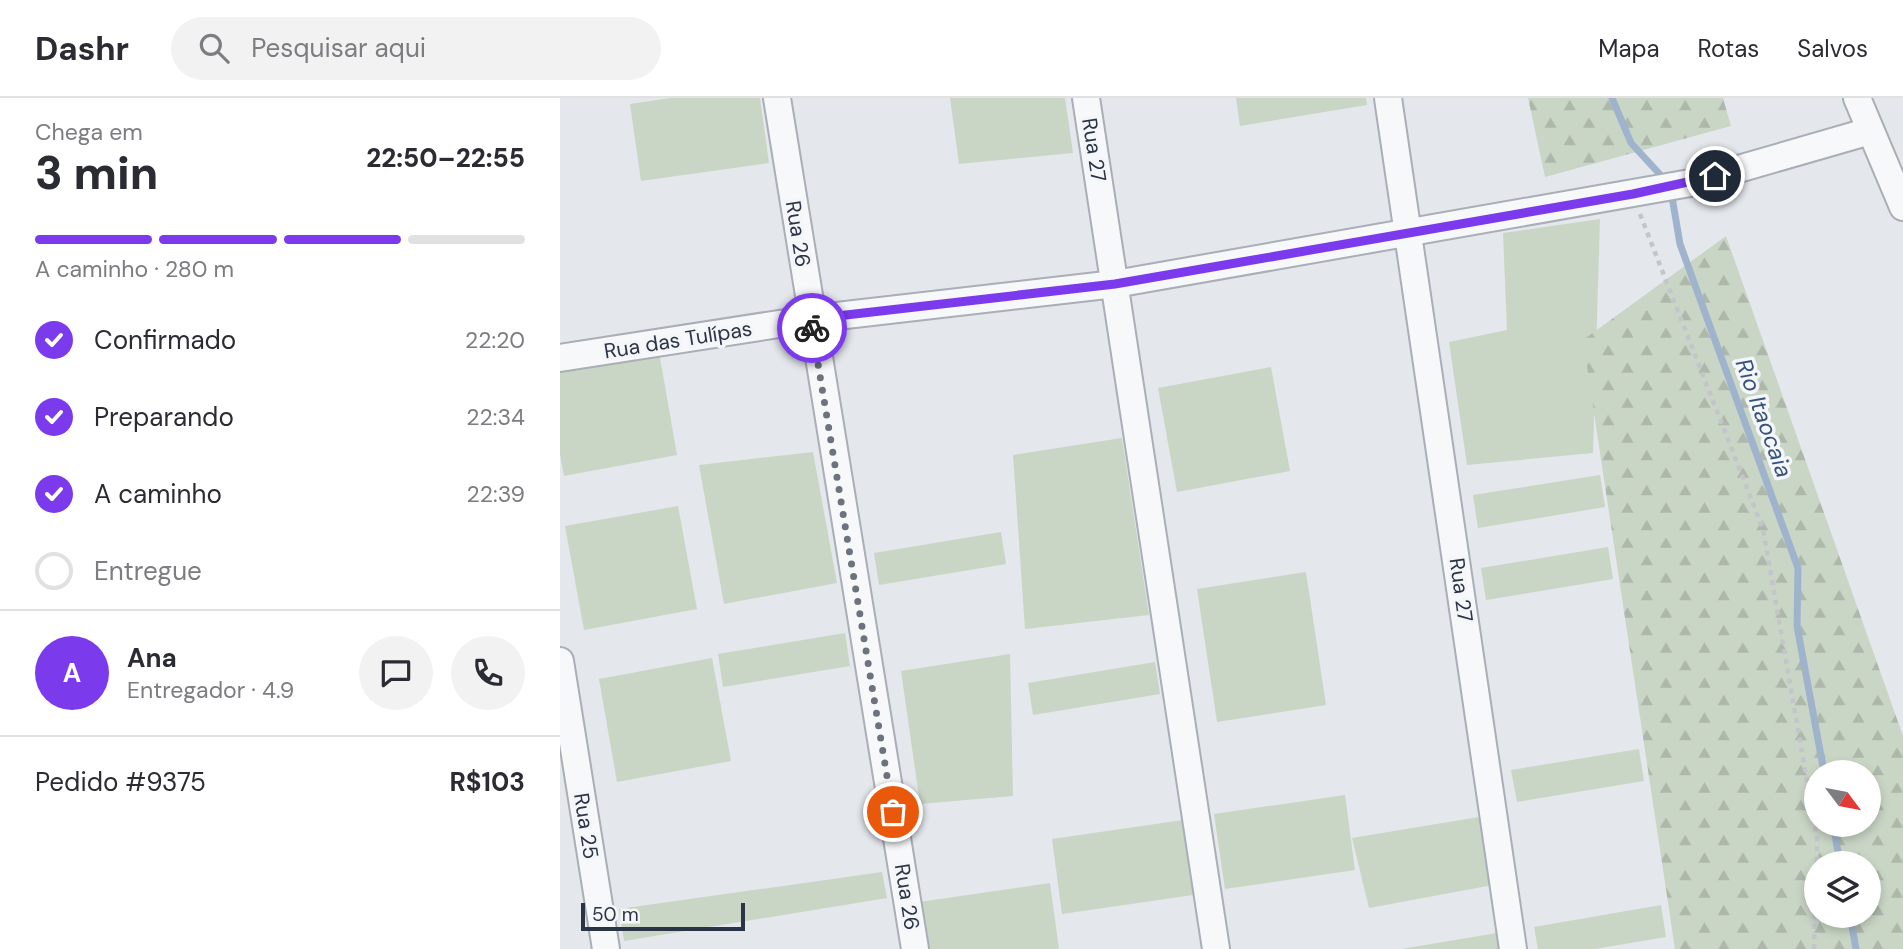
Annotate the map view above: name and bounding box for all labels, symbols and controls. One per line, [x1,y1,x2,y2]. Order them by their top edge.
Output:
search box [171,17,661,80]
text: Dashr [35,27,129,70]
icon: search [195,29,233,67]
text: Pesquisar aqui [251,31,426,65]
text: Mapa [1598,33,1660,64]
text: Rotas [1698,33,1759,64]
text: Salvos [1797,33,1868,64]
street label: Rua 27 [1075,116,1113,184]
text: Chega em [35,117,143,147]
text: 22:50–22:55 [366,141,525,175]
text: 3 min [35,143,158,203]
pin [1685,146,1745,206]
icon: home [1696,157,1734,195]
street label: Rua 26 [779,199,817,269]
text: A caminho · 280 m [35,254,234,284]
courier [777,293,847,363]
icon: bike [793,309,831,347]
street label: Rua das Tulípas [602,314,754,366]
icon: check [35,321,73,359]
text: Confirmado [94,323,236,357]
text: 22:20 [465,325,525,355]
water label: Rio Itaocaia [1729,354,1799,482]
icon: check [35,398,73,436]
text: Preparando [94,400,234,434]
text: 22:34 [466,402,525,432]
icon: check [35,475,73,513]
text: A caminho [94,477,222,511]
text: 22:39 [466,479,525,509]
text: Entregue [94,554,202,588]
street label: Rua 27 [1443,556,1479,624]
button: chat [359,636,433,710]
button: phone [451,636,525,710]
text: Ana [127,641,177,675]
text: A [63,656,81,690]
text: Entregador · 4.9 [127,675,294,705]
north arrow [1804,760,1881,836]
map controls [1804,760,1881,928]
text: Pedido #9375 [35,765,206,799]
text: R$103 [449,765,525,799]
pin [863,782,923,842]
street label: Rua 25 [567,791,605,861]
icon: bag [874,793,912,831]
button: layers [1804,851,1881,928]
street label: Rua 26 [888,862,926,932]
scale bar [581,900,746,932]
text: 50 m [592,902,639,927]

